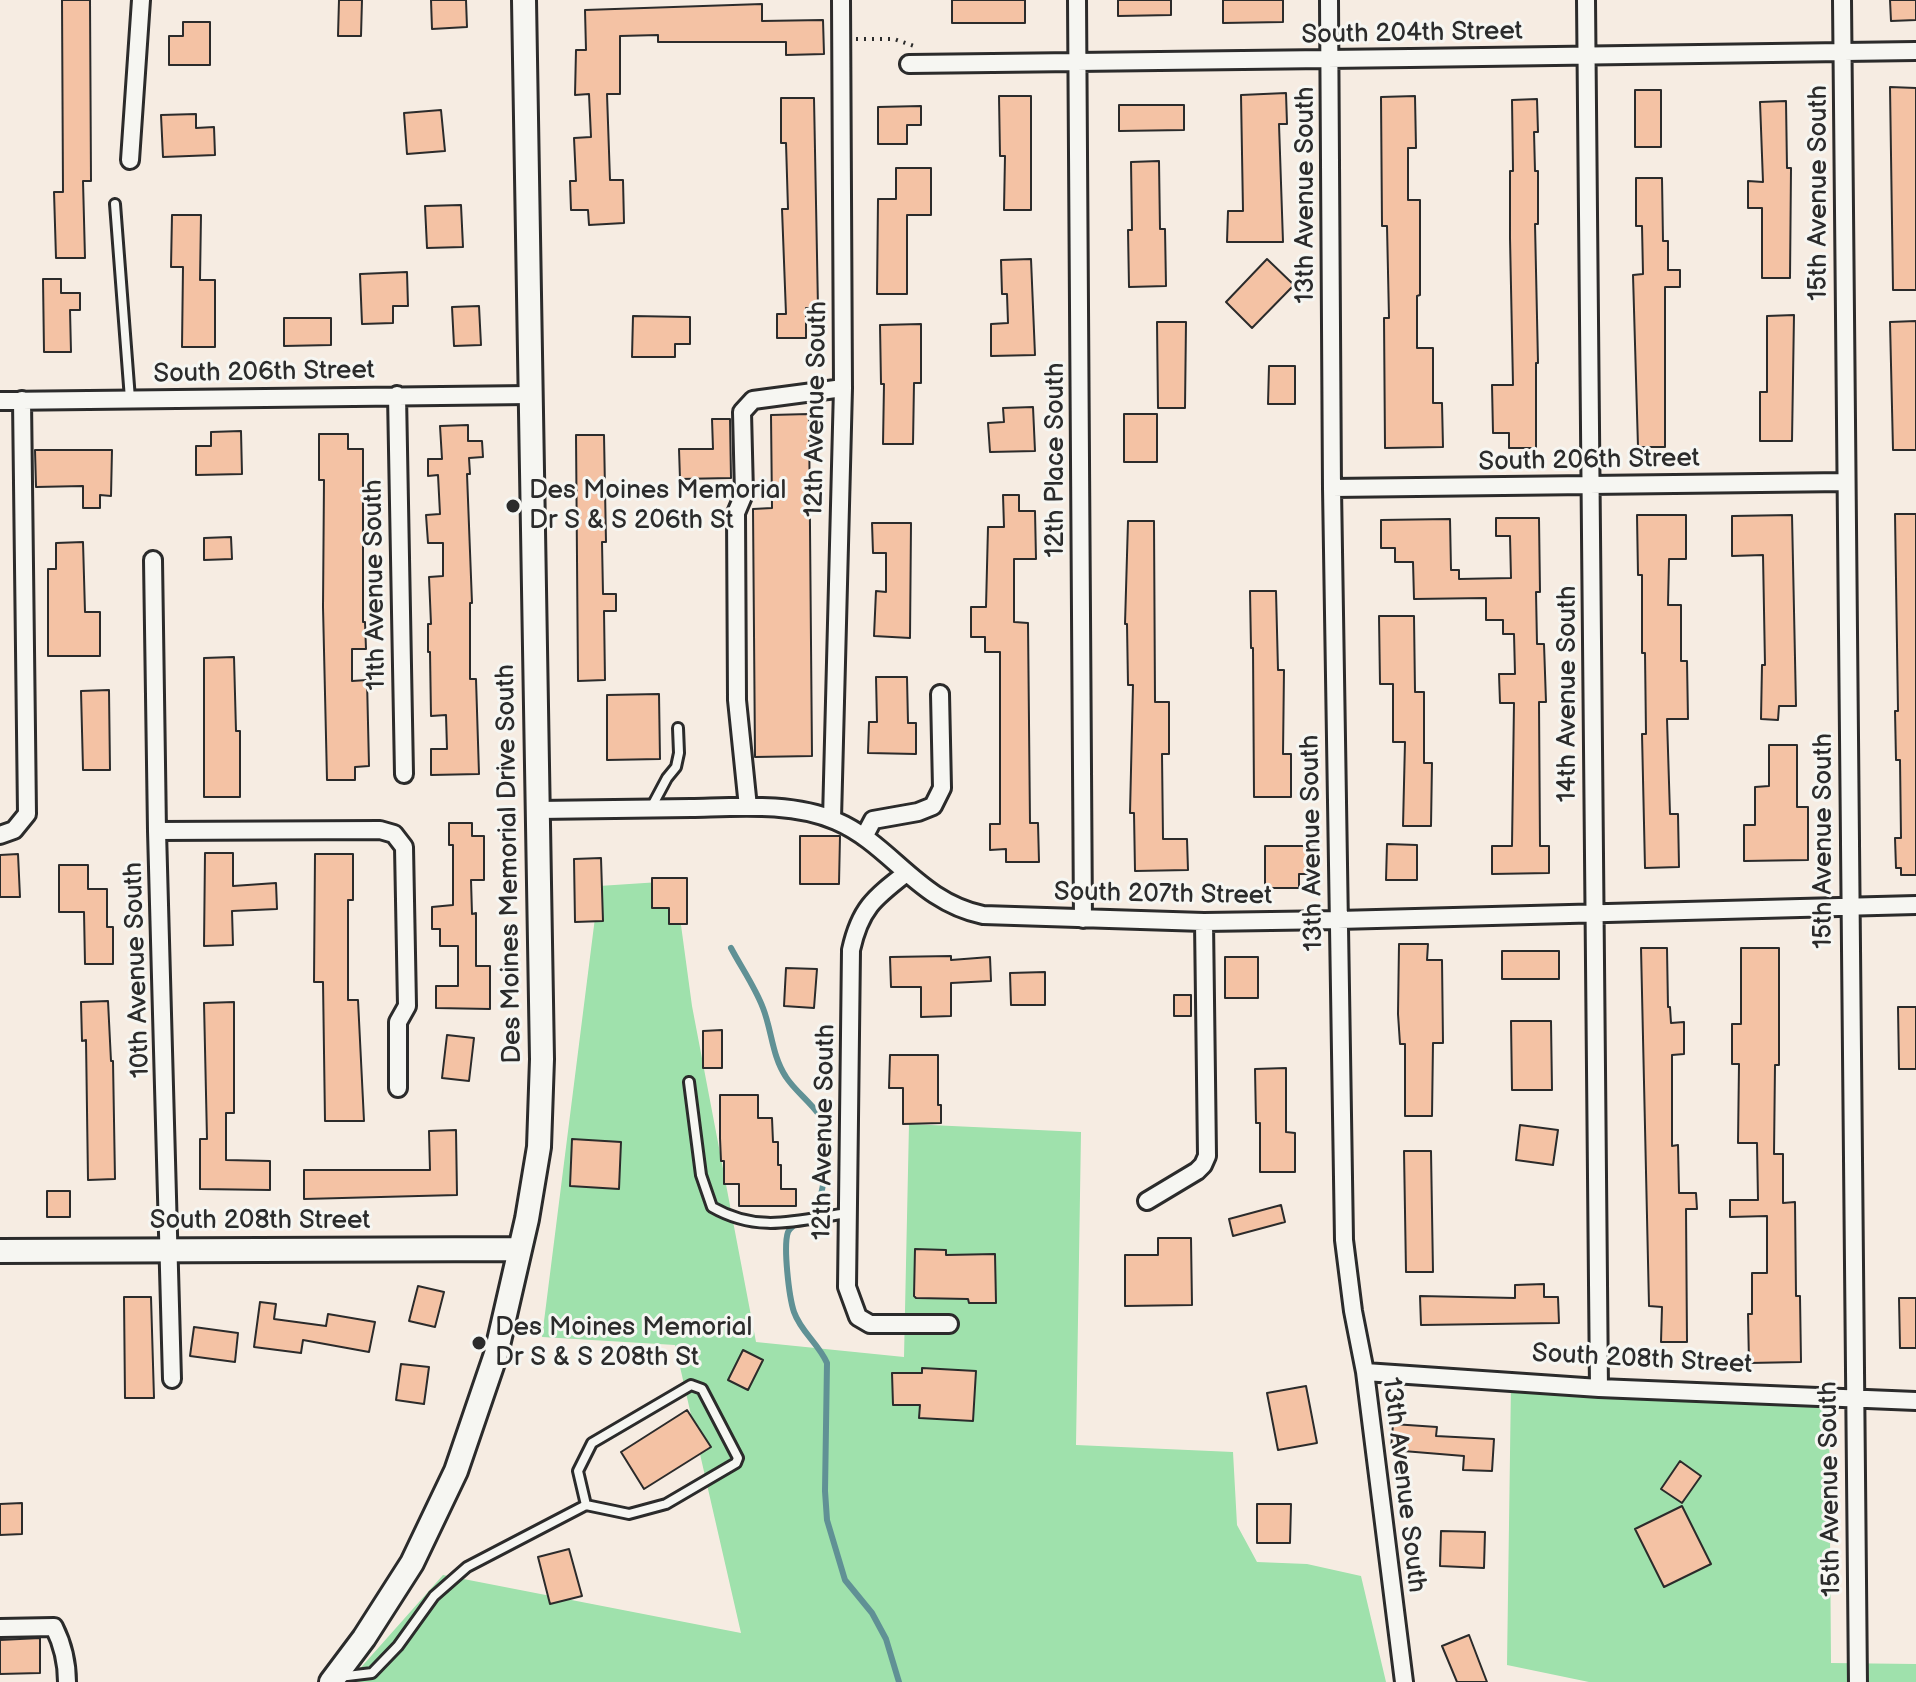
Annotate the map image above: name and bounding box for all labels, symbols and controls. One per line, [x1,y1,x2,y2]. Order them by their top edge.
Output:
street label: South 204th Street [1301,16,1523,52]
street label: 15th Avenue South [1803,85,1835,301]
street label: 13th Avenue South [1290,87,1322,303]
street label: 12th Avenue South [800,301,834,517]
street label: South 206th Street [153,355,375,391]
street label: 12th Place South [1040,363,1072,557]
street label: South 206th Street [1478,443,1700,479]
place label: Des Moines Memorial Dr S & S 206th St [529,475,786,536]
street label: 11th Avenue South [359,479,393,691]
marker: Des Moines Memorial Dr S & S 206th St [504,497,522,515]
street label: 14th Avenue South [1552,586,1584,802]
street label: Des Moines Memorial Drive South [491,664,529,1064]
street label: 15th Avenue South [1808,733,1840,949]
street label: 13th Avenue South [1296,734,1330,952]
street label: 10th Avenue South [119,861,157,1079]
street label: South 207th Street [1054,877,1272,913]
street label: 12th Avenue South [808,1024,842,1240]
street label: South 208th Street [150,1205,370,1237]
place label: Des Moines Memorial Dr S & S 208th St [495,1312,752,1374]
marker: Des Moines Memorial Dr S & S 208th St [470,1334,488,1352]
street label: South 208th Street [1531,1339,1753,1381]
street label: 13th Avenue South [1374,1376,1432,1594]
street label: 15th Avenue South [1814,1381,1848,1597]

